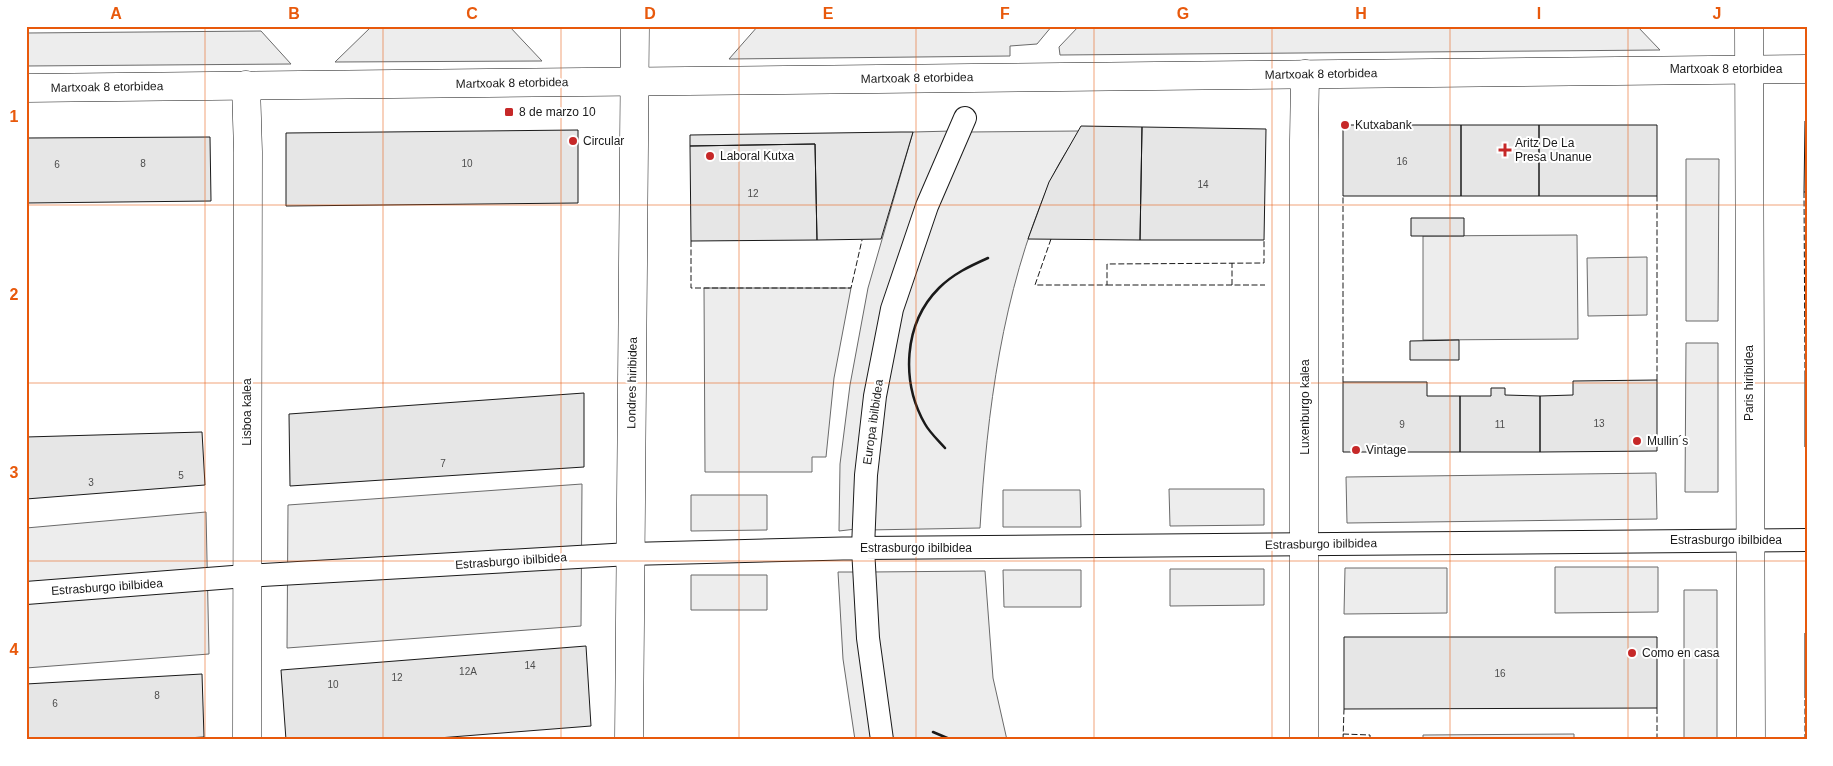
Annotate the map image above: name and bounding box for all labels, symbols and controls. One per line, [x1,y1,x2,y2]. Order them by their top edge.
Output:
text: A [110,5,122,22]
text: B [288,5,300,22]
text: C [466,5,478,22]
text: D [644,5,656,22]
text: E [823,5,834,22]
text: F [1000,5,1010,22]
text: G [1177,5,1189,22]
text: H [1355,5,1367,22]
text: I [1537,5,1541,22]
text: J [1713,5,1721,22]
street label: Martxoak 8 etorbidea [1670,62,1783,76]
street label: Martxoak 8 etorbidea [1265,66,1378,82]
street label: Martxoak 8 etorbidea [861,70,974,86]
street label: Martxoak 8 etorbidea [456,75,569,91]
street label: Martxoak 8 etorbidea [51,79,164,95]
place label: 8 de marzo 10 [519,105,596,119]
marker: 8 de marzo 10 [503,106,515,118]
text: 1 [10,108,19,125]
place label: Kutxabank [1355,118,1413,132]
marker: Kutxabank [1339,119,1351,131]
place label: Circular [583,134,624,148]
marker: Circular [567,135,579,147]
place label: Aritz De La Presa Unanue [1515,136,1592,164]
marker: Aritz De La Presa Unanue [1499,144,1511,156]
place label: Laboral Kutxa [720,149,794,163]
marker: Laboral Kutxa [704,150,716,162]
house number: 16 [1396,156,1408,167]
house number: 8 [140,158,146,169]
house number: 10 [461,158,473,169]
house number: 6 [54,159,60,170]
house number: 14 [1197,179,1209,190]
house number: 12 [747,188,759,199]
text: 2 [10,286,19,303]
street label: Londres hiribidea [624,337,640,429]
street label: Paris hiribidea [1742,345,1756,421]
street label: Luxenburgo kalea [1298,359,1312,455]
street label: Lisboa kalea [240,378,254,446]
street label: Europa ibilbidea [860,378,886,466]
house number: 13 [1593,418,1605,429]
house number: 9 [1399,419,1405,430]
house number: 11 [1495,419,1506,430]
place label: Mullin´s [1647,434,1688,448]
marker: Mullin´s [1631,435,1643,447]
place label: Vintage [1366,443,1407,457]
marker: Vintage [1350,444,1362,456]
house number: 7 [440,458,446,469]
text: 3 [10,464,19,481]
house number: 5 [178,470,184,481]
house number: 3 [88,477,94,488]
street label: Estrasburgo ibilbidea [1670,533,1782,547]
street label: Estrasburgo ibilbidea [1265,536,1377,552]
street label: Estrasburgo ibilbidea [860,541,972,555]
street label: Estrasburgo ibilbidea [455,550,568,572]
street label: Estrasburgo ibilbidea [51,576,164,598]
text: 4 [10,641,19,658]
place label: Como en casa [1642,646,1720,660]
marker: Como en casa [1626,647,1638,659]
house number: 14 [524,660,536,671]
house number: 12A [459,666,477,677]
house number: 16 [1494,668,1506,679]
house number: 12 [391,672,403,683]
house number: 10 [327,679,339,690]
house number: 8 [154,690,160,701]
house number: 6 [52,698,58,709]

